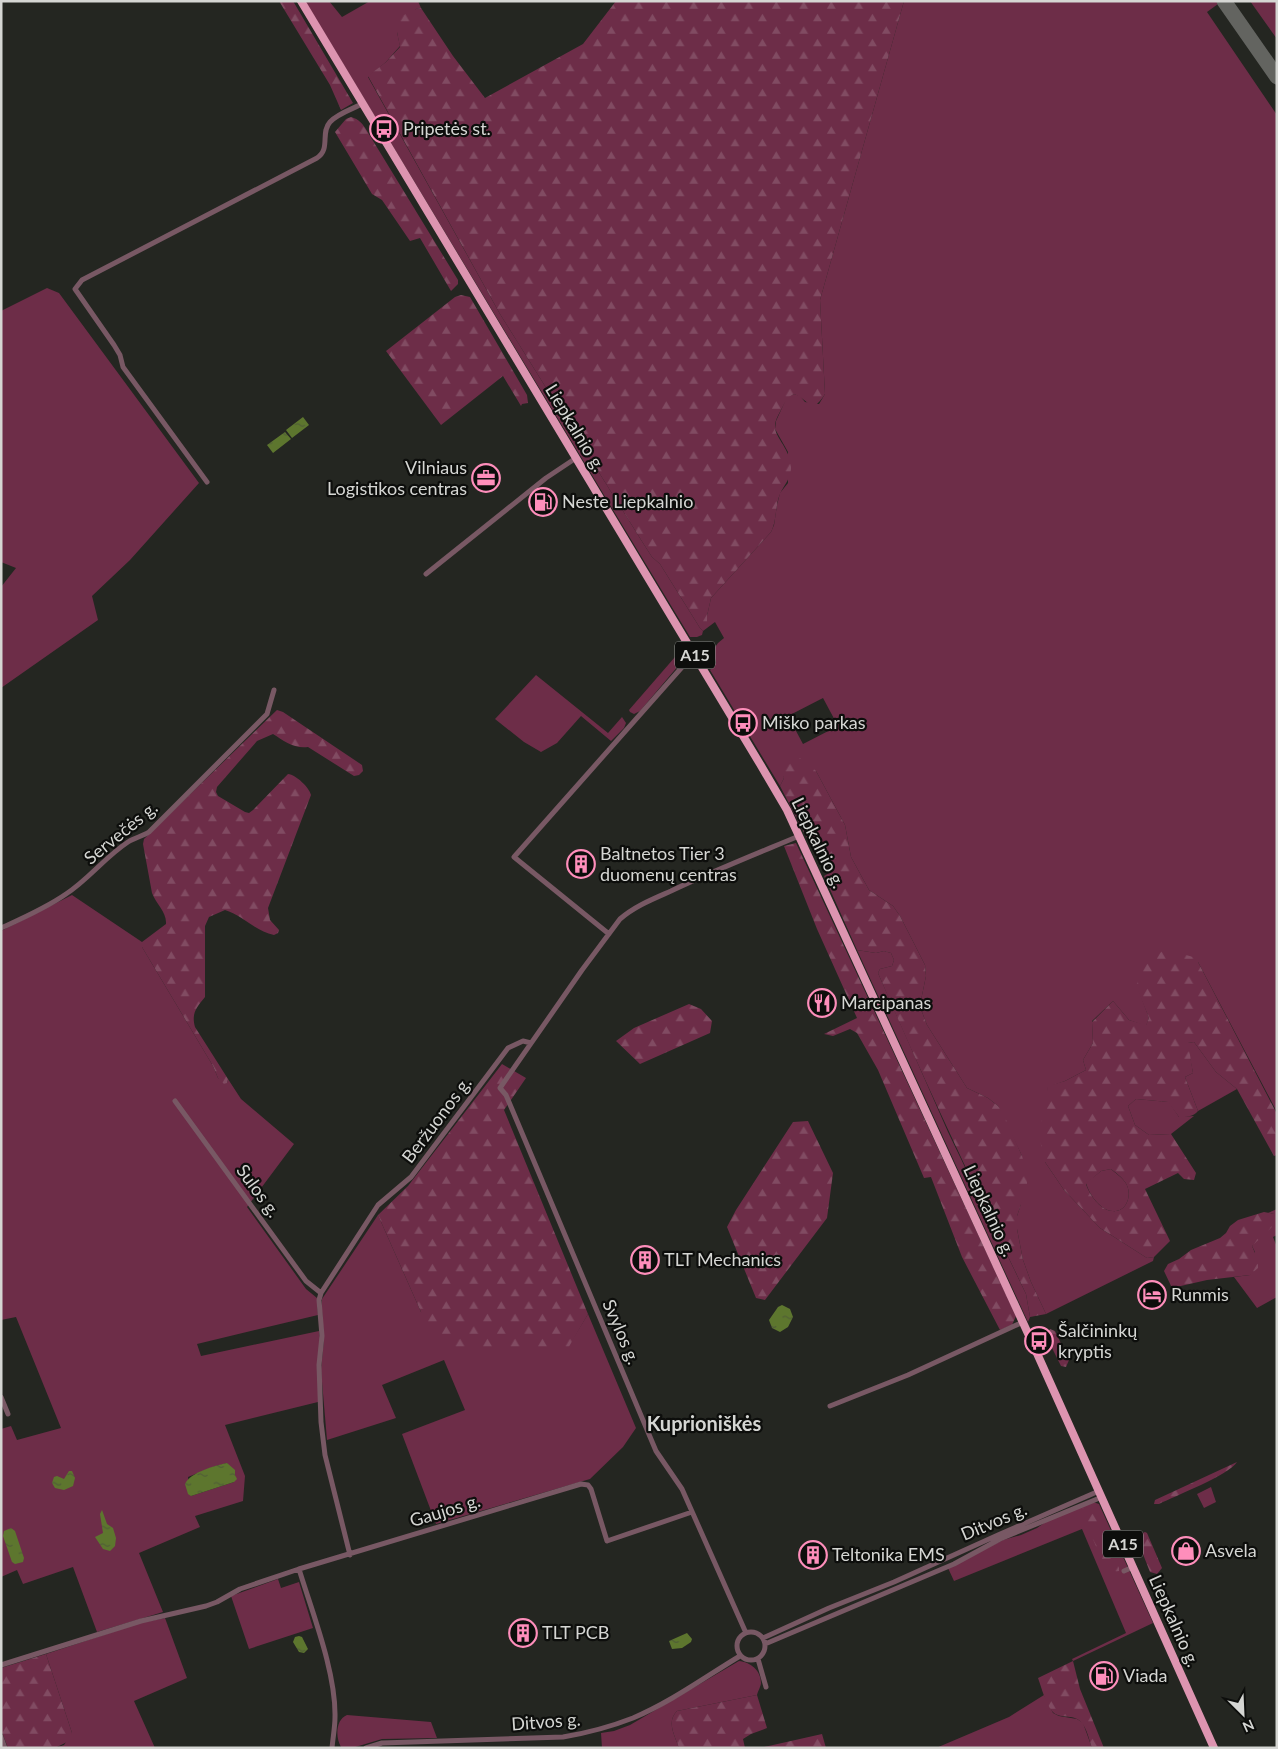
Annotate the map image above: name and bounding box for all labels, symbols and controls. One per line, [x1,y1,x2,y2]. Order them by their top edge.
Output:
bus stop icon: Pripetės st. [369,114,399,144]
place label: Pripetės st. [403,117,491,139]
street label: Liepkalnio g. [541,380,611,475]
place label: Vilniaus Logistikos centras [327,456,467,499]
office icon: Vilniaus Logistikos centras [471,463,501,493]
fuel station icon: Neste Liepkalnio [528,487,558,517]
place label: Neste Liepkalnio [562,490,693,512]
road number: A15 [675,642,715,668]
bus stop icon: Miško parkas [728,708,758,738]
place label: Miško parkas [762,711,866,733]
street label: Liepkalnio g. [787,794,850,892]
street label: Servečės g. [79,796,162,869]
place label: Baltnetos Tier 3 duomenų centras [600,842,737,885]
building icon: Baltnetos Tier 3 duomenų centras [566,849,596,879]
restaurant icon: Marcipanas [807,988,837,1018]
place label: Marcipanas [841,991,932,1013]
street label: Beržuonos g. [397,1072,476,1167]
street label: Sulos g. [232,1160,285,1221]
street label: Liepkalnio g. [959,1161,1021,1260]
building icon: TLT Mechanics [630,1245,660,1275]
place label: TLT Mechanics [664,1248,781,1270]
hotel icon: Runmis [1137,1280,1167,1310]
place label: Runmis [1171,1283,1229,1305]
street label: Svylos g. [598,1296,645,1367]
place label: Šalčininkų kryptis [1058,1319,1137,1362]
bus stop icon: Šalčininkų kryptis [1024,1326,1054,1356]
district label: Kuprioniškės [647,1411,762,1435]
street label: Gaujos g. [407,1489,483,1531]
street label: Ditvos g. [957,1497,1030,1545]
road number: A15 [1103,1530,1143,1558]
shop icon: Asvela [1171,1536,1201,1566]
place label: Asvela [1205,1539,1257,1561]
building icon: Teltonika EMS [798,1540,828,1570]
place label: Teltonika EMS [832,1543,945,1565]
street label: Liepkalnio g. [1145,1571,1205,1670]
building icon: TLT PCB [508,1618,538,1648]
place label: TLT PCB [542,1621,609,1643]
fuel station icon: Viada [1089,1661,1119,1691]
place label: Viada [1123,1664,1167,1686]
north arrow [1218,1689,1268,1739]
street label: Ditvos g. [510,1708,581,1734]
text: N [1240,1716,1257,1736]

